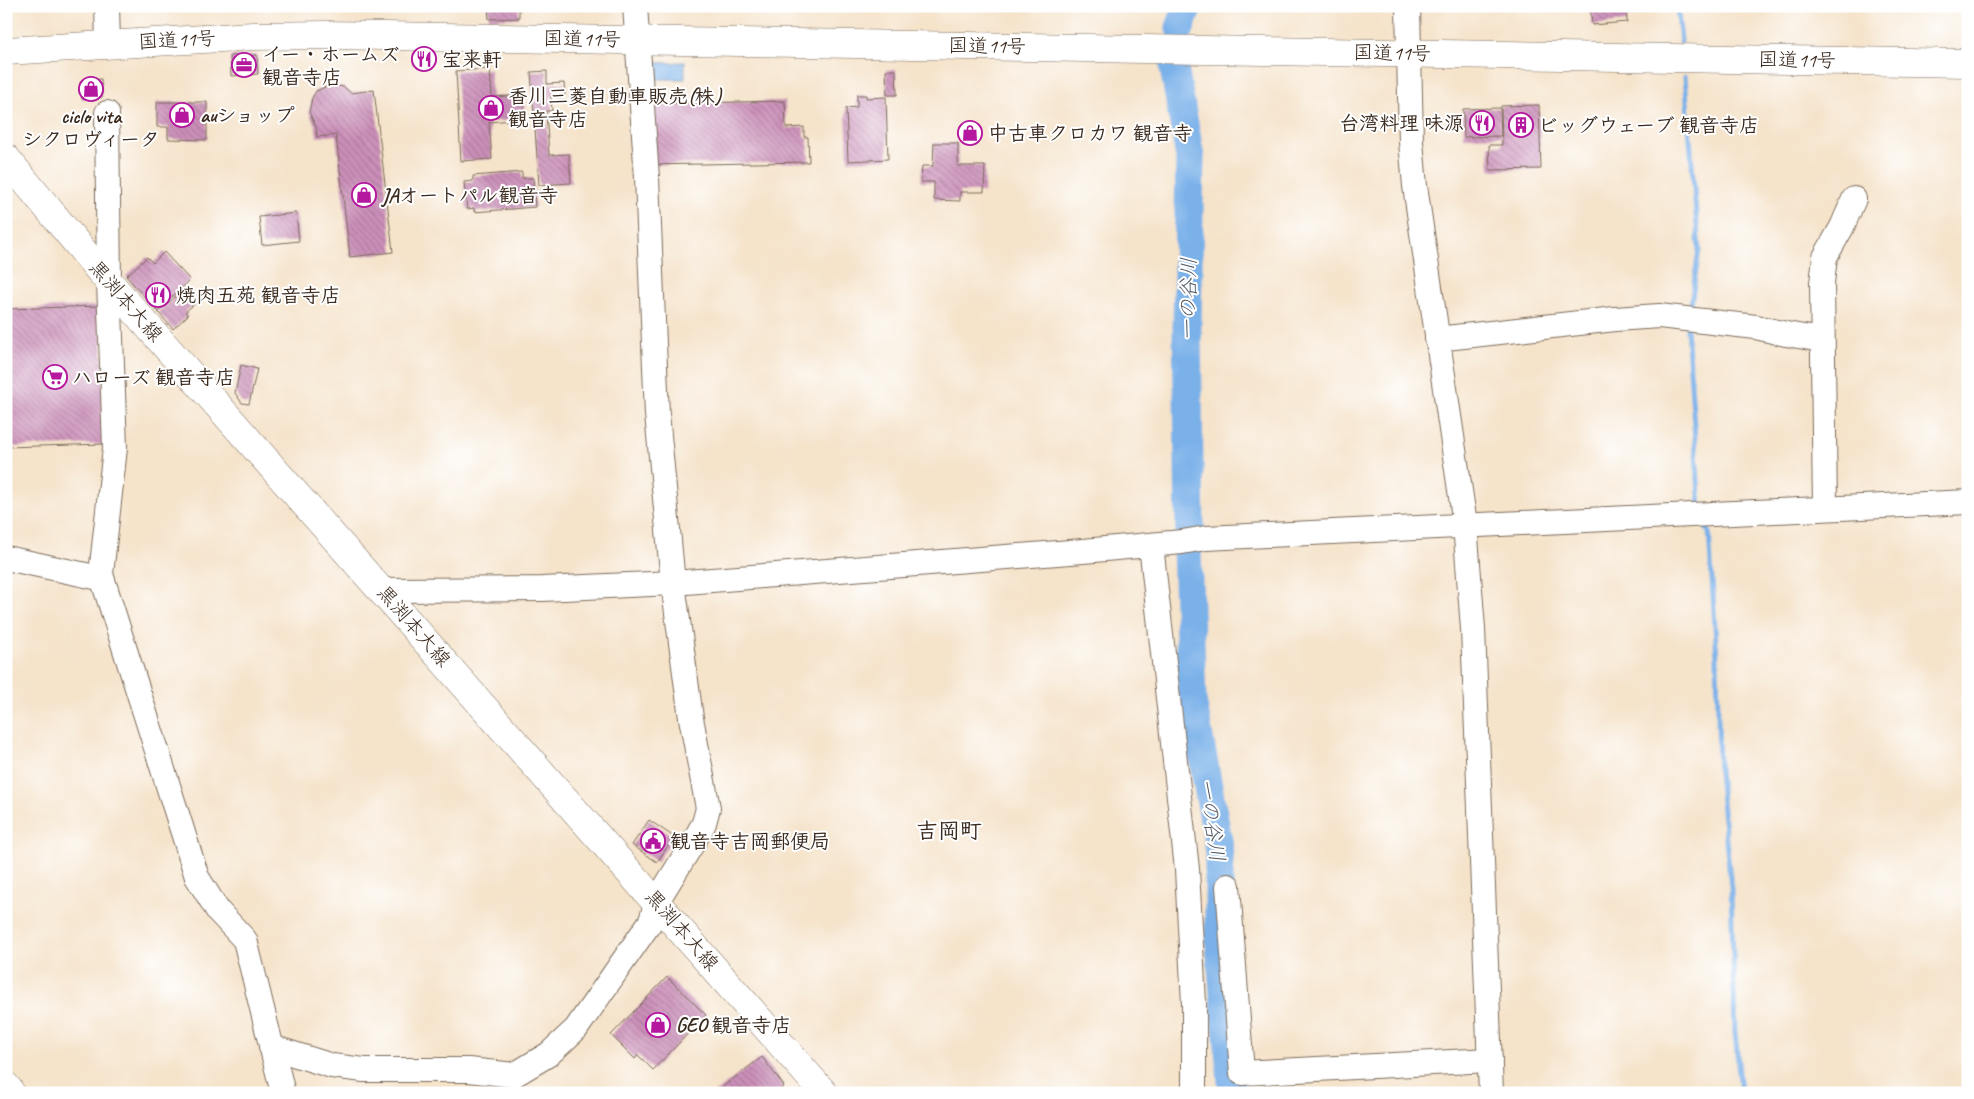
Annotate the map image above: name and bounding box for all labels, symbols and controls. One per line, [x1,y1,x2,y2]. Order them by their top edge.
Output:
street label: 国道11号 [137,25,217,55]
street label: 国道11号 [543,26,621,52]
street label: 国道11号 [948,33,1026,59]
street label: 国道11号 [1353,40,1431,66]
place label: イー・ホームズ 観音寺店 [262,42,400,90]
restaurant icon: 宝来軒 [411,46,437,72]
place label: 宝来軒 [442,47,502,72]
street label: 国道11号 [1758,47,1836,73]
office icon: イー・ホームズ 観音寺店 [231,52,257,78]
shop icon: ciclo vita シクロヴィータ [78,76,104,102]
place label: 香川三菱自動車販売(株) 観音寺店 [508,84,723,132]
shop icon: 香川三菱自動車販売(株) 観音寺店 [478,95,504,121]
shop icon: auショップ [169,102,195,128]
place label: auショップ [200,103,295,128]
place label: ciclo vita シクロヴィータ [22,104,160,152]
restaurant icon: 台湾料理 味源 [1469,110,1495,136]
place label: 台湾料理 味源 [1339,111,1464,136]
building icon: ビッグウェーブ 観音寺店 [1508,112,1534,138]
place label: ビッグウェーブ 観音寺店 [1538,113,1759,138]
shop icon: 中古車クロカワ 観音寺 [957,120,983,146]
place label: 中古車クロカワ 観音寺 [988,121,1193,146]
shop icon: JAオートパル観音寺 [351,182,377,208]
place label: JAオートパル観音寺 [380,183,559,208]
street label: 黒渕本大線 [84,255,168,347]
water label: 一の谷川 [1174,257,1202,341]
restaurant icon: 焼肉五苑 観音寺店 [145,282,171,308]
place label: 焼肉五苑 観音寺店 [176,283,341,308]
supermarket icon: ハローズ 観音寺店 [42,364,68,390]
place label: ハローズ 観音寺店 [72,365,235,390]
street label: 黒渕本大線 [372,580,456,672]
water label: 一の谷川 [1193,777,1231,863]
district label: 吉岡町 [916,817,982,845]
public building icon: 観音寺吉岡郵便局 [640,828,666,854]
place label: 観音寺吉岡郵便局 [670,829,830,854]
street label: 黒渕本大線 [640,884,724,976]
shop icon: GEO 観音寺店 [645,1012,671,1038]
place label: GEO 観音寺店 [676,1013,792,1038]

